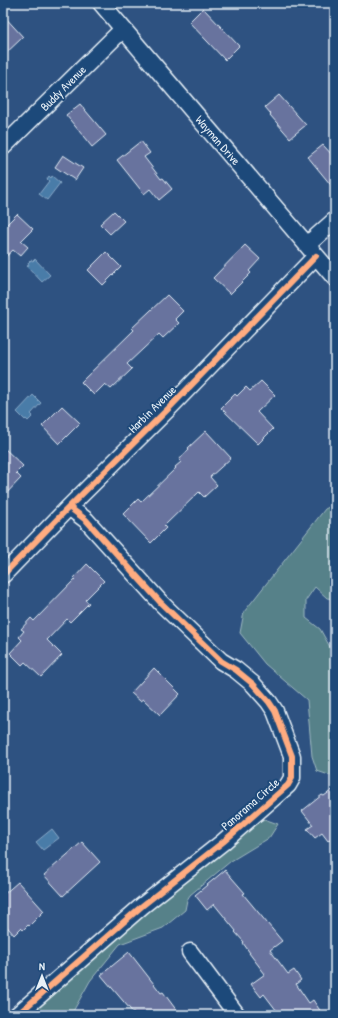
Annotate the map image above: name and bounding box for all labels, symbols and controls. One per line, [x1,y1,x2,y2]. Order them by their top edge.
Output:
street label: Buddy Avenue [36,61,90,115]
street label: Wayman Drive [192,111,245,169]
street label: Harbin Avenue [124,381,180,437]
street label: Panorama Circle [217,774,283,834]
north arrow [22,956,62,996]
text: N [39,959,45,973]

